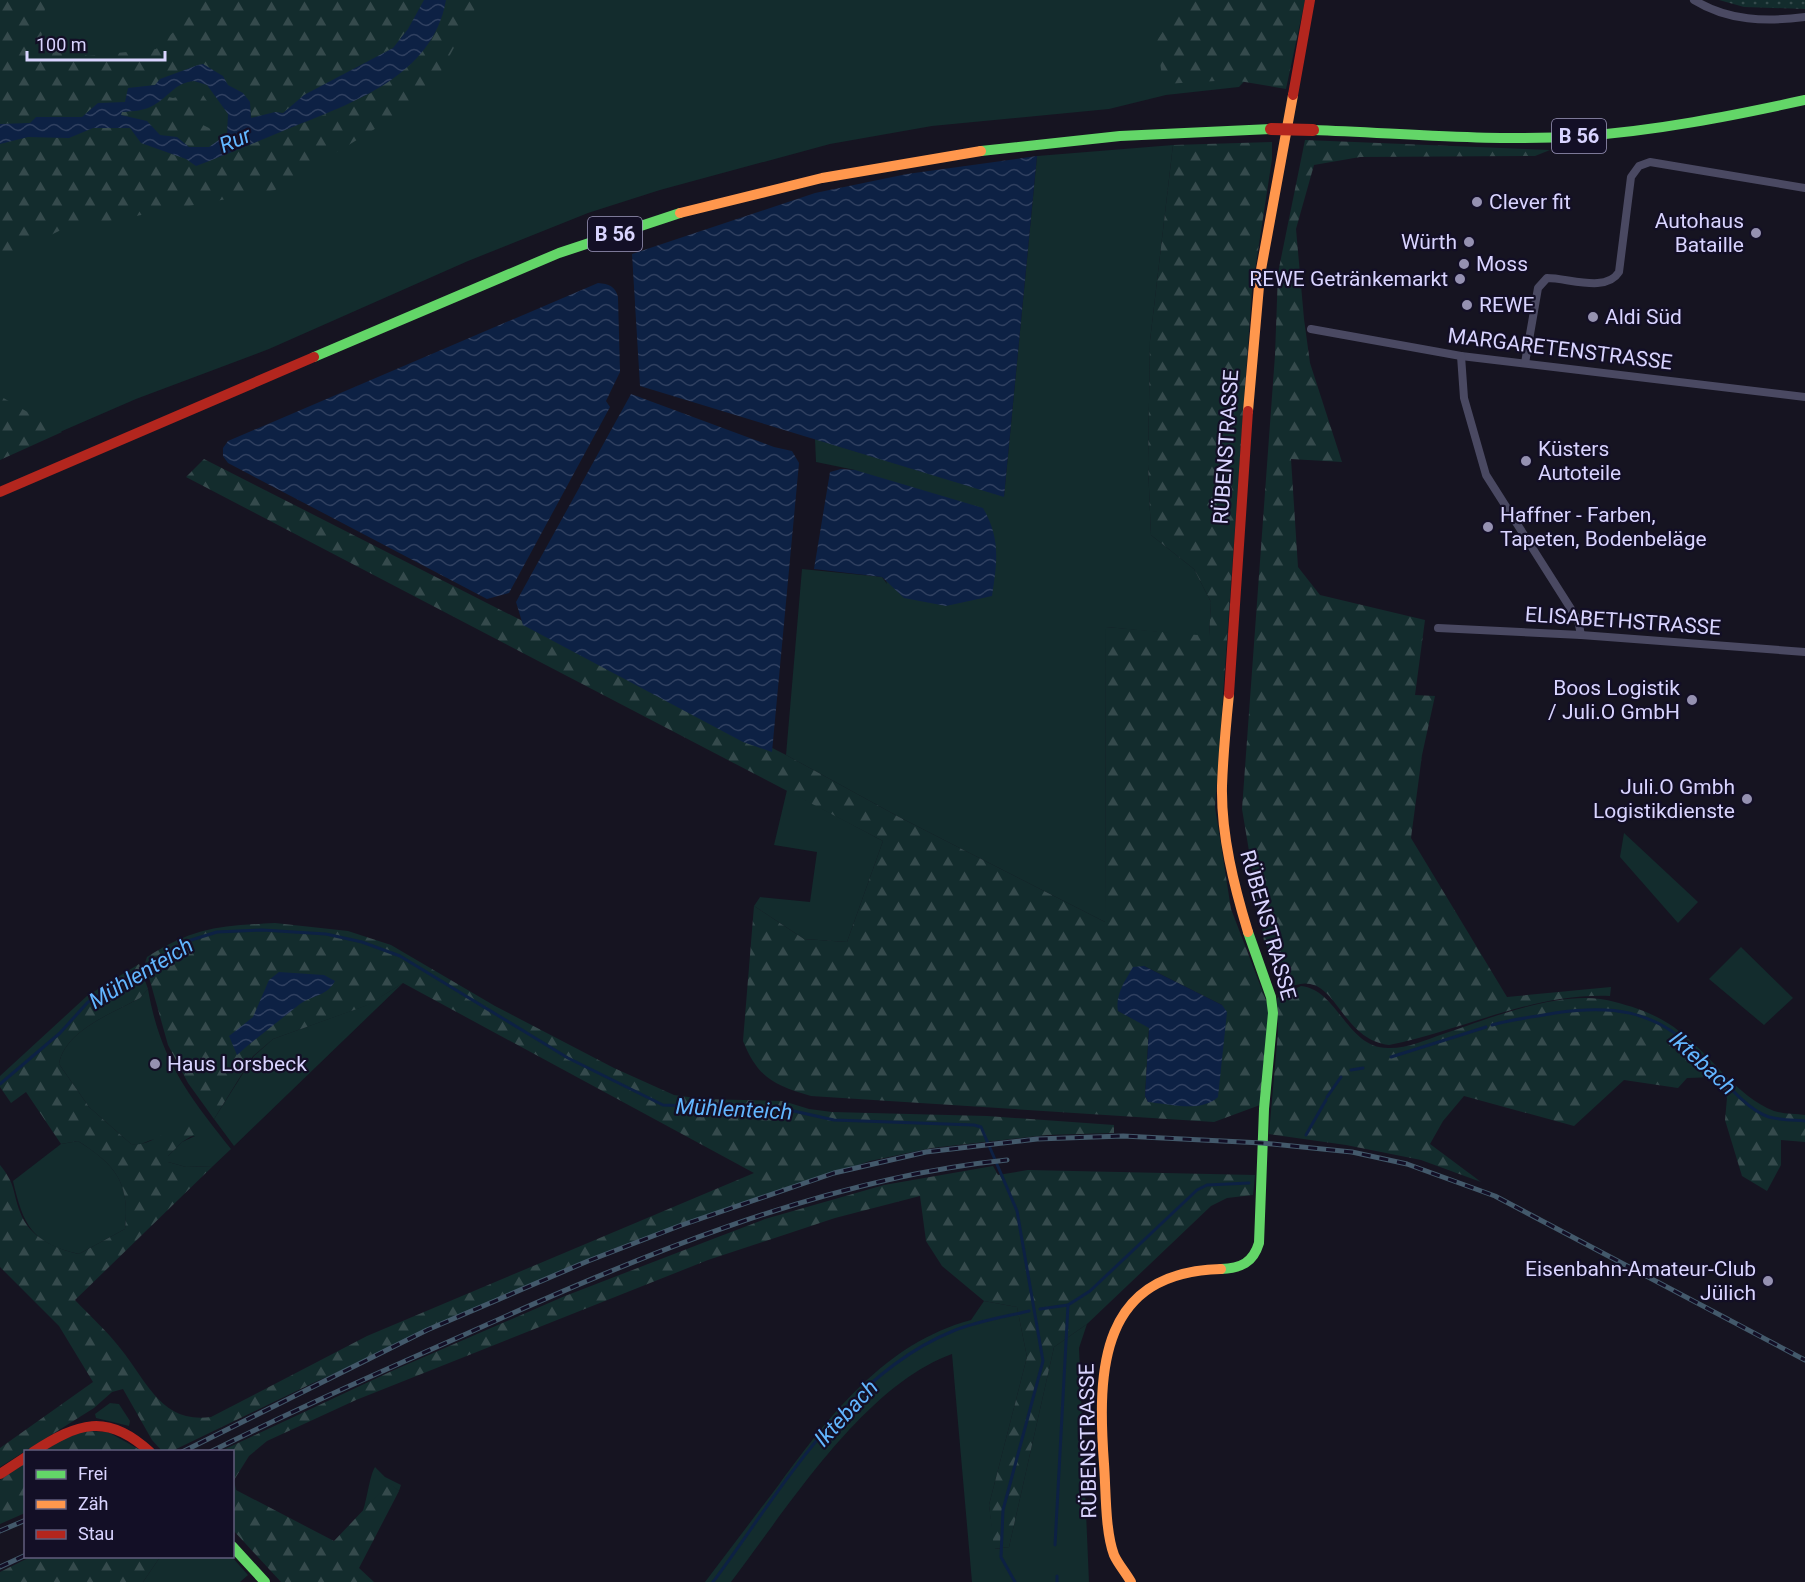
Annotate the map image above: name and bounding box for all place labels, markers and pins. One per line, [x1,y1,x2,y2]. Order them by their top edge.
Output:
place label: Clever fit [1489,190,1571,214]
marker: Clever fit [1470,195,1484,209]
place label: Autohaus Bataille [1655,209,1744,257]
marker: Autohaus Bataille [1749,226,1763,240]
place label: Würth [1401,230,1457,254]
marker: Würth [1462,235,1476,249]
place label: Moss [1476,252,1528,276]
marker: Moss [1457,257,1471,271]
place label: REWE Getränkemarkt [1249,267,1448,291]
marker: REWE Getränkemarkt [1453,272,1467,286]
place label: REWE [1479,293,1535,317]
marker: REWE [1460,298,1474,312]
place label: Aldi Süd [1605,305,1682,329]
marker: Aldi Süd [1586,310,1600,324]
place label: Küsters Autoteile [1538,437,1621,485]
marker: Küsters Autoteile [1519,454,1533,468]
place label: Haffner - Farben, Tapeten, Bodenbeläge [1500,503,1707,551]
marker: Haffner - Farben, Tapeten, Bodenbeläge [1481,520,1495,534]
place label: Boos Logistik / Juli.O GmbH [1548,676,1680,724]
marker: Boos Logistik / Juli.O GmbH [1685,693,1699,707]
place label: Juli.O Gmbh Logistikdienste [1593,775,1735,823]
marker: Juli.O Gmbh Logistikdienste [1740,792,1754,806]
place label: Haus Lorsbeck [167,1052,307,1076]
marker: Haus Lorsbeck [148,1057,162,1071]
place label: Eisenbahn-Amateur-Club Jülich [1525,1257,1756,1305]
marker: Eisenbahn-Amateur-Club Jülich [1761,1274,1775,1288]

